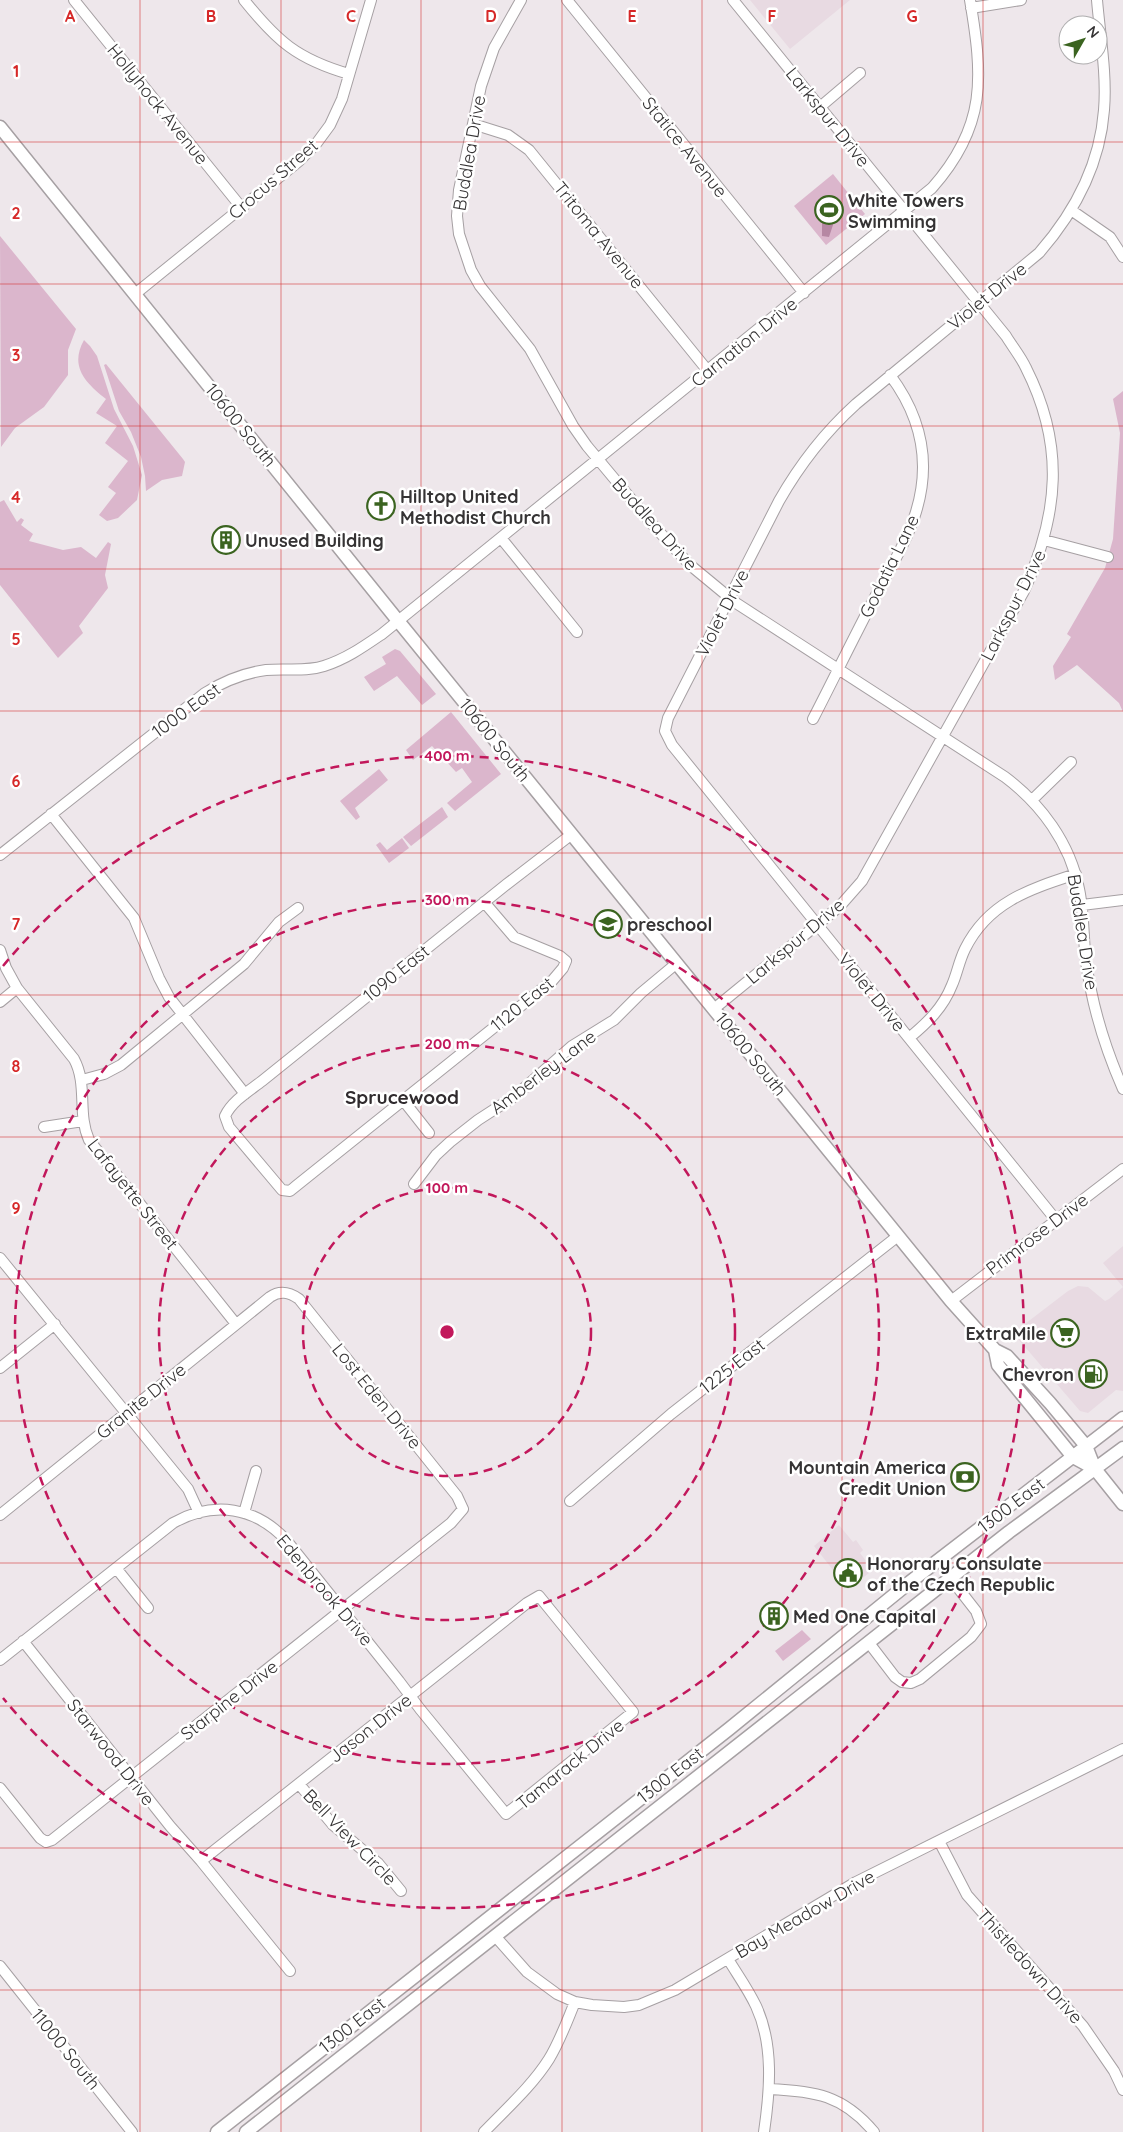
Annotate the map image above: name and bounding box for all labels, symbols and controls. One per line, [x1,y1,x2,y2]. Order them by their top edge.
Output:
text: A [65,6,76,26]
text: B [206,6,216,26]
text: C [346,6,356,26]
text: D [485,6,497,26]
text: E [627,6,637,26]
text: F [768,6,777,26]
text: G [906,6,918,26]
north arrow [1058,15,1108,65]
text: N [1083,22,1103,41]
street label: Hollyhock Avenue [102,39,214,169]
text: 1 [13,61,19,81]
street label: Larkspur Drive [781,62,875,172]
street label: Statice Avenue [637,92,733,202]
street label: Buddlea Drive [448,93,490,213]
street label: Crocus Street [223,134,323,224]
street label: Tritoma Avenue [549,177,649,293]
place label: White Towers Swimming [848,189,964,233]
sports icon: White Towers Swimming [814,195,844,225]
text: 2 [11,203,21,223]
street label: Violet Drive [943,257,1031,335]
street label: Carnation Drive [686,292,802,392]
text: 3 [12,345,20,365]
street label: 10600 South [200,379,282,471]
street label: Buddlea Drive [607,473,703,575]
place label: Hilltop United Methodist Church [400,485,551,529]
text: 4 [11,487,21,507]
church icon: Hilltop United Methodist Church [366,491,396,521]
street label: Godatia Lane [854,511,924,621]
building icon: Unused Building [211,525,241,555]
place label: Unused Building [245,529,384,552]
street label: Larkspur Drive [975,546,1051,664]
street label: Violet Drive [690,565,754,661]
text: 5 [11,629,21,649]
street label: 1000 East [147,677,225,743]
street label: 10600 South [454,694,536,786]
text: 400 m [424,746,470,765]
text: 6 [12,771,21,791]
street label: Buddlea Drive [1062,872,1104,992]
text: 300 m [425,890,469,909]
street label: Larkspur Drive [741,893,849,989]
school or university icon: preschool [593,909,623,939]
place label: preschool [627,913,712,936]
text: 7 [12,914,21,934]
street label: 1090 East [358,939,434,1007]
street label: Violet Drive [833,948,911,1036]
street label: 1120 East [486,972,558,1036]
street label: 10600 South [710,1008,792,1100]
street label: Amberley Lane [486,1025,600,1119]
text: 200 m [425,1034,470,1053]
text: 8 [12,1056,21,1076]
district label: Sprucewood [345,1085,459,1109]
street label: Lafayette Street [83,1134,183,1254]
text: 100 m [426,1178,468,1197]
street label: Primrose Drive [981,1188,1093,1280]
text: 9 [11,1198,21,1218]
supermarket icon: ExtraMile [1050,1318,1080,1348]
place label: ExtraMile [965,1322,1046,1345]
centre of rings [438,1323,456,1341]
street label: 1225 East [695,1333,769,1399]
street label: Lost Eden Drive [327,1338,427,1454]
street label: Granite Drive [91,1358,191,1444]
fuel station icon: Chevron [1078,1359,1108,1389]
place label: Chevron [1002,1363,1074,1386]
place label: Mountain America Credit Union [789,1456,946,1500]
bank icon: Mountain America Credit Union [950,1462,980,1492]
street label: 1300 East [973,1472,1049,1538]
street label: Edenbrook Drive [272,1529,378,1651]
place label: Honorary Consulate of the Czech Republic [867,1552,1055,1596]
public building icon: Honorary Consulate of the Czech Republic [833,1558,863,1588]
building icon: Med One Capital [759,1601,789,1631]
place label: Med One Capital [793,1605,936,1628]
street label: Starpine Drive [176,1655,282,1745]
street label: Jason Drive [324,1688,416,1768]
street label: Starwood Drive [62,1694,160,1810]
street label: Tamarack Drive [511,1713,629,1815]
street label: 1300 East [632,1742,708,1808]
street label: Bell View Circle [298,1784,402,1890]
street label: Bay Meadow Drive [731,1865,879,1963]
street label: Thistledown Drive [972,1903,1088,2029]
street label: 1300 East [314,1992,390,2058]
street label: 11000 South [26,2004,106,2094]

